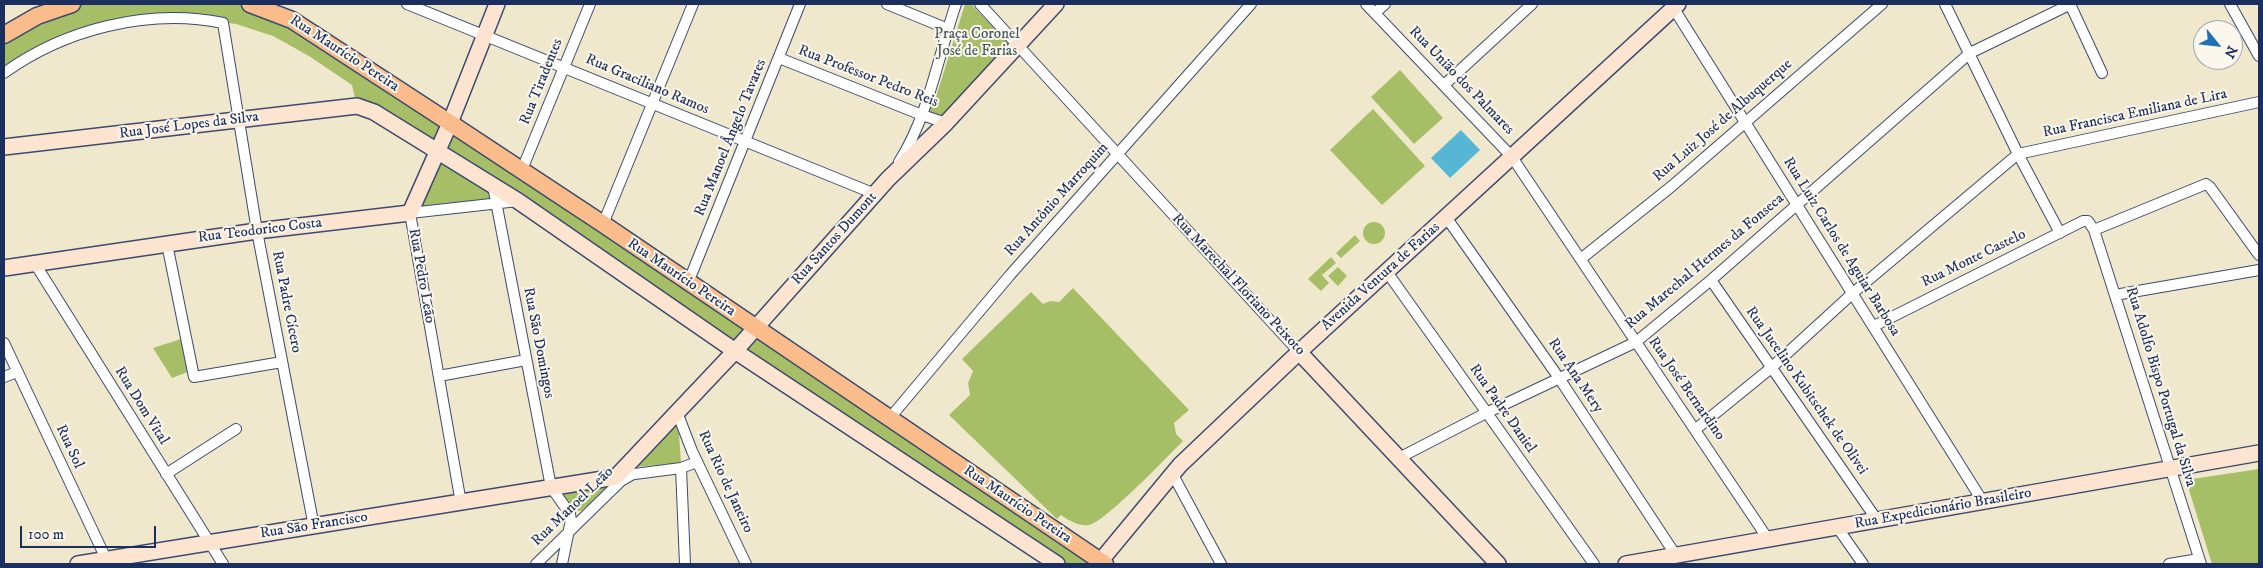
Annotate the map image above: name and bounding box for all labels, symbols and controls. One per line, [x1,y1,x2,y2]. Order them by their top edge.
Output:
street label: Rua Maurício Pereira [286,12,402,96]
north arrow [2193,20,2243,70]
street label: Rua União dos Palmares [1405,23,1517,139]
park label: Praça Coronel José de Farias [934,26,1020,61]
street label: Rua Tiradentes [517,36,567,128]
street label: Rua Professor Pedro Reis [795,42,941,112]
text: N [2220,42,2241,61]
street label: Rua Graciliano Ramos [583,51,711,119]
street label: Rua Luiz José de Albuquerque [1650,56,1796,186]
street label: Rua Manoel Ângelo Tavares [691,57,771,219]
street label: Rua Francisca Emiliana de Lira [2041,86,2229,142]
street label: Rua José Lopes da Silva [118,109,260,143]
street label: Rua Antônio Marroquim [1001,139,1113,261]
street label: Rua Luiz Carlos de Aguiar Barbosa [1778,154,1904,340]
street label: Rua Santos Dumont [789,189,881,289]
street label: Rua Marechal Hermes da Fonseca [1622,190,1788,334]
street label: Rua Marechal Floriano Peixoto [1168,210,1308,360]
street label: Rua Teodorico Costa [197,214,323,248]
street label: Avenida Ventura de Farias [1318,219,1444,335]
street label: Rua Monte Castelo [1919,226,2029,292]
street label: Rua Pedro Leão [404,227,438,325]
street label: Rua Maurício Pereira [623,235,739,321]
street label: Rua Padre Cícero [267,249,305,355]
street label: Rua Adolfo Bispo Portugal da Silva [2121,285,2199,489]
street label: Rua São Domingos [518,286,558,400]
street label: Rua Jucelino Kubitschek de Olivei [1741,304,1871,478]
street label: Rua José Bernardino [1644,334,1728,444]
street label: Rua Ana Mery [1543,335,1607,417]
street label: Rua Padre Daniel [1465,361,1539,457]
street label: Rua Dom Vital [110,364,172,448]
street label: Rua Sol [51,422,87,472]
street label: Rua Rio de Janeiro [693,428,757,536]
street label: Rua Maurício Pereira [959,462,1075,548]
street label: Rua Manoel Leão [528,464,618,550]
street label: Rua Expedicionário Brasileiro [1853,485,2033,533]
street label: Rua São Francisco [259,509,369,543]
scale bar [22,516,159,548]
text: 100 m [28,525,64,544]

